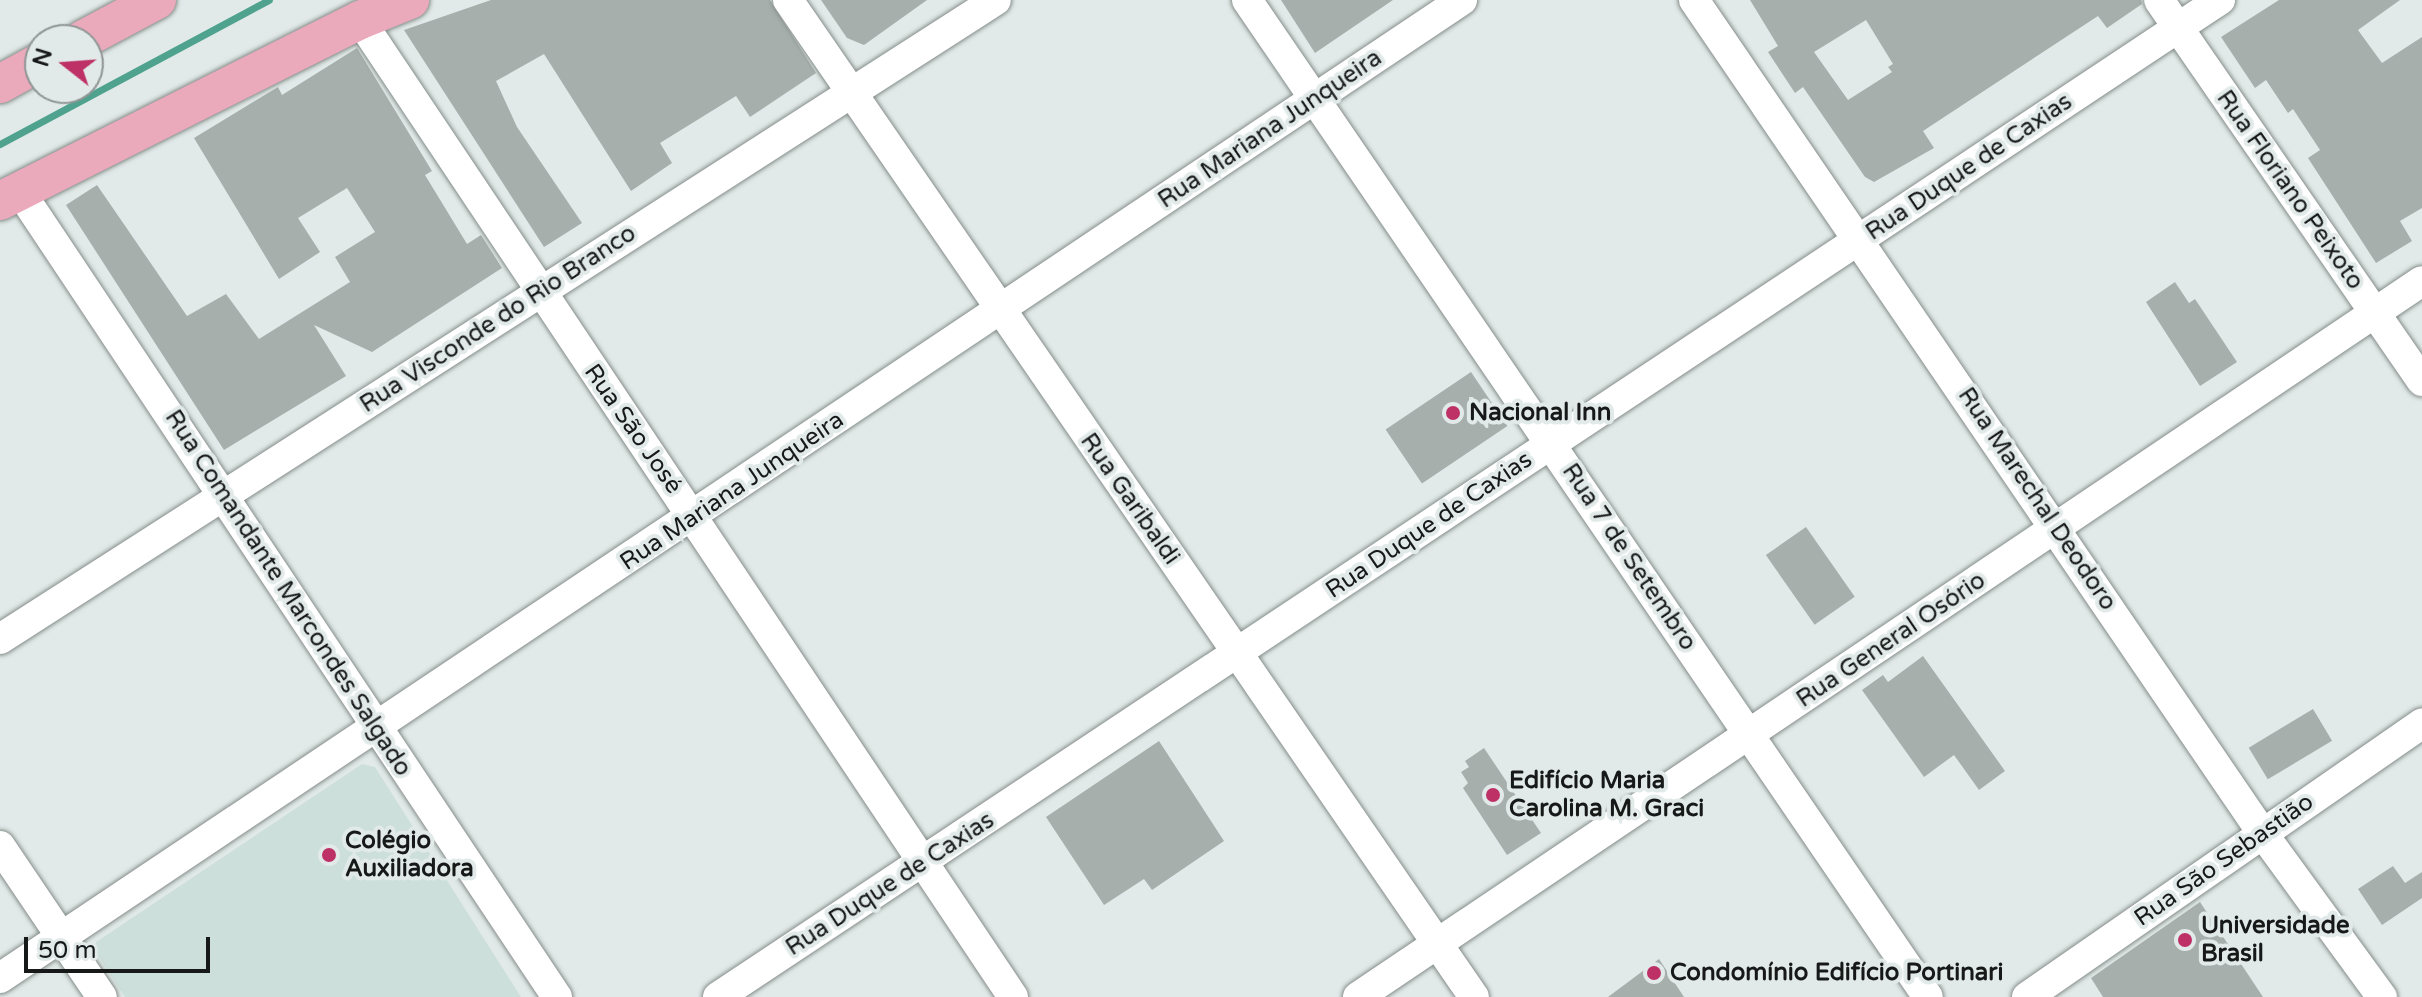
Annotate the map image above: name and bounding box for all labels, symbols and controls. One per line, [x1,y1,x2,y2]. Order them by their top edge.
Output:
north arrow [24,24,104,104]
street label: Rua Mariana Junqueira [1153,43,1387,215]
text: N [28,45,58,70]
street label: Rua Floriano Peixoto [2210,85,2370,295]
street label: Rua Duque de Caxias [1860,87,2078,247]
street label: Rua Visconde do Rio Branco [355,219,641,419]
street label: Rua São José [578,359,688,499]
street label: Rua Marechal Deodoro [1952,382,2122,616]
place label: Nacional Inn [1469,399,1611,427]
marker: Nacional Inn [1444,404,1462,422]
street label: Rua Comandante Marcondes Salgado [159,405,417,781]
street label: Rua Mariana Junqueira [615,405,849,577]
street label: Rua Garibaldi [1074,428,1186,570]
street label: Rua Duque de Caxias [1320,445,1538,605]
street label: Rua 7 de Setembro [1556,458,1702,656]
street label: Rua General Osório [1791,566,1991,714]
place label: Edifício Maria Carolina M. Graci [1509,767,1704,823]
marker: Edifício Maria Carolina M. Graci [1484,786,1502,804]
street label: Rua São Sebastião [2129,787,2319,933]
street label: Rua Duque de Caxias [780,806,1000,962]
place label: Colégio Auxiliadora [345,827,474,883]
marker: Colégio Auxiliadora [320,846,338,864]
place label: Universidade Brasil [2201,912,2350,968]
scale bar [28,921,214,971]
marker: Universidade Brasil [2176,931,2194,949]
text: 50 m [38,936,96,965]
place label: Condomínio Edifício Portinari [1670,959,2004,987]
marker: Condomínio Edifício Portinari [1645,964,1663,982]

